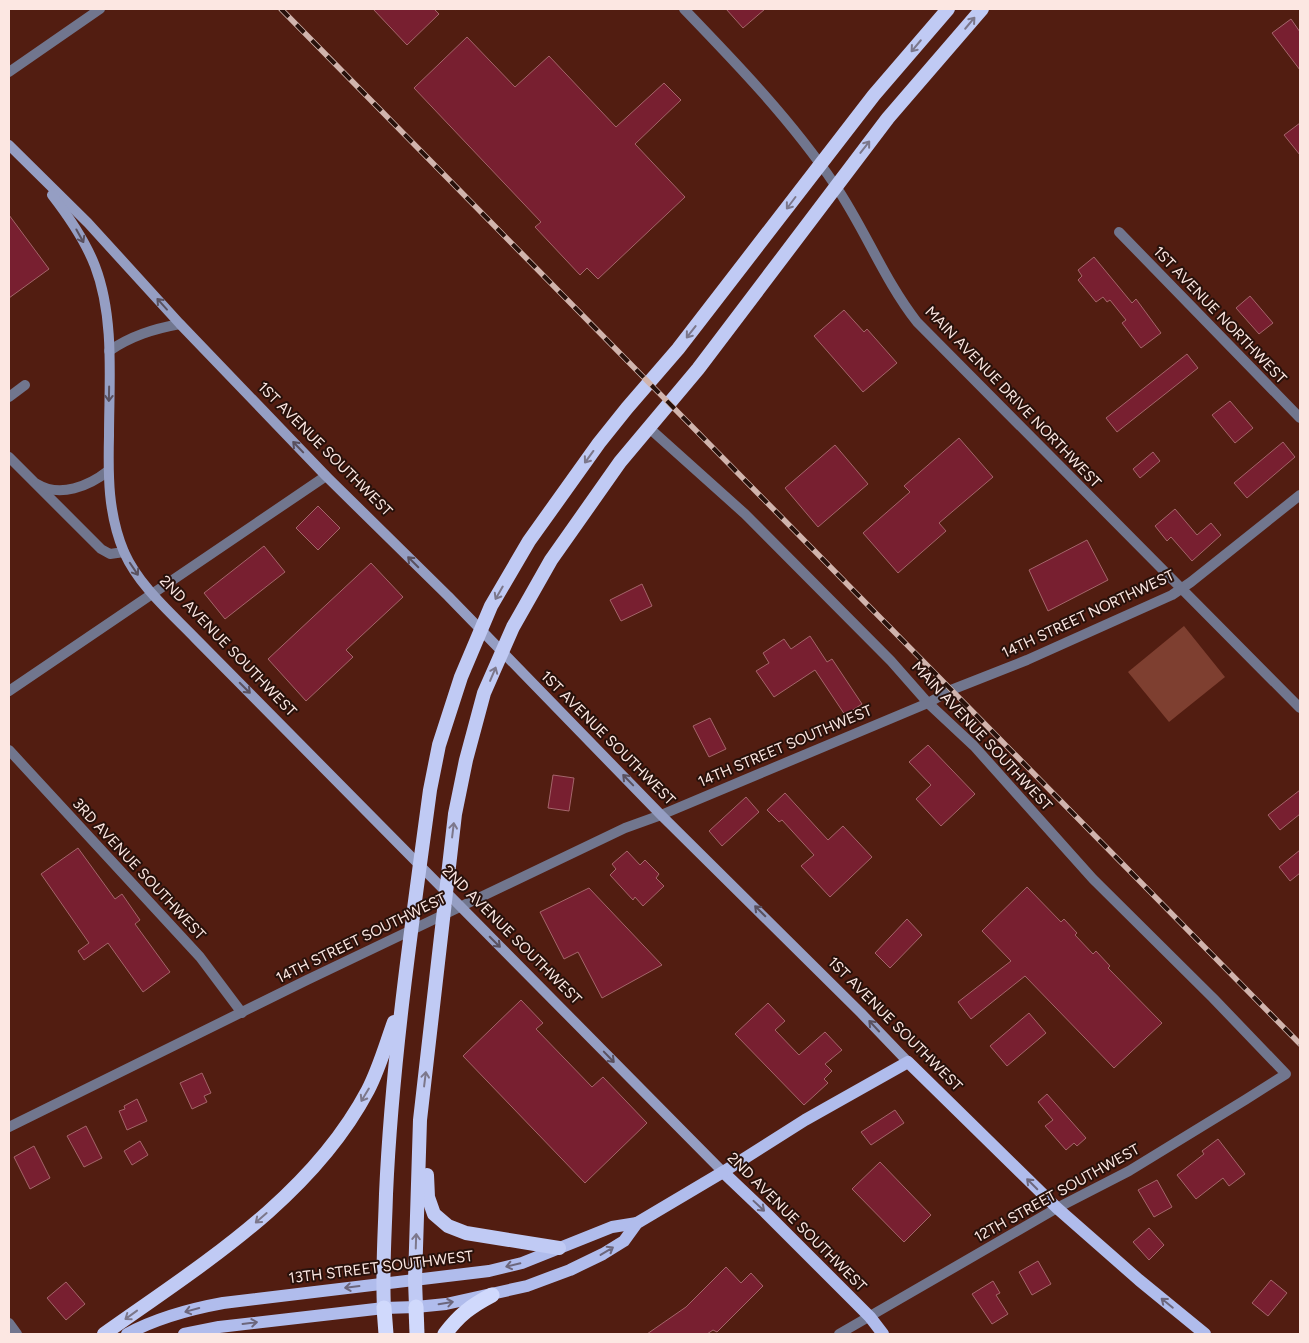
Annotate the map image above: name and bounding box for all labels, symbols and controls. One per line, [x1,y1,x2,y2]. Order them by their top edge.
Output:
one-way arrow [964,16,975,29]
one-way arrow [911,39,922,52]
one-way arrow [860,141,871,154]
one-way arrow [785,196,796,209]
one-way arrow [76,229,86,243]
street label: 1ST AVENUE NORTHWEST [1150,243,1291,388]
one-way arrow [156,298,168,311]
street label: MAIN AVENUE DRIVE NORTHWEST [921,302,1105,492]
one-way arrow [686,325,697,338]
street label: 1ST AVENUE SOUTHWEST [254,378,396,520]
one-way arrow [104,386,114,402]
one-way arrow [292,441,304,453]
one-way arrow [583,450,594,464]
one-way arrow [407,556,419,568]
one-way arrow [129,562,140,576]
street label: 14TH STREET NORTHWEST [999,566,1178,662]
street label: 2ND AVENUE SOUTHWEST [156,572,301,721]
one-way arrow [494,585,504,600]
street label: MAIN AVENUE SOUTHWEST [908,658,1056,815]
one-way arrow [489,667,499,682]
street label: 1ST AVENUE SOUTHWEST [537,667,679,809]
one-way arrow [238,682,251,694]
street label: 14TH STREET SOUTHWEST [695,701,875,791]
one-way arrow [621,774,634,786]
street label: 3RD AVENUE SOUTHWEST [69,795,210,944]
one-way arrow [448,823,458,839]
street label: 2ND AVENUE SOUTHWEST [439,862,586,1009]
street label: 14TH STREET SOUTHWEST [273,889,450,987]
one-way arrow [753,905,766,917]
one-way arrow [489,935,501,948]
street label: 1ST AVENUE SOUTHWEST [824,953,966,1095]
one-way arrow [868,1020,880,1033]
one-way arrow [603,1051,615,1064]
one-way arrow [420,1071,430,1087]
one-way arrow [360,1087,370,1101]
street label: 12TH STREET SOUTHWEST [971,1140,1143,1246]
street label: 2ND AVENUE SOUTHWEST [724,1149,871,1296]
one-way arrow [1026,1178,1039,1190]
one-way arrow [752,1200,765,1212]
one-way arrow [255,1213,268,1224]
one-way arrow [411,1233,421,1250]
one-way arrow [600,1245,614,1255]
street label: 13TH STREET SOUTHWEST [288,1247,475,1287]
one-way arrow [506,1261,522,1270]
one-way arrow [345,1282,361,1292]
one-way arrow [438,1298,454,1308]
one-way arrow [1161,1298,1174,1309]
one-way arrow [184,1305,200,1315]
one-way arrow [124,1310,138,1320]
one-way arrow [241,1318,257,1328]

